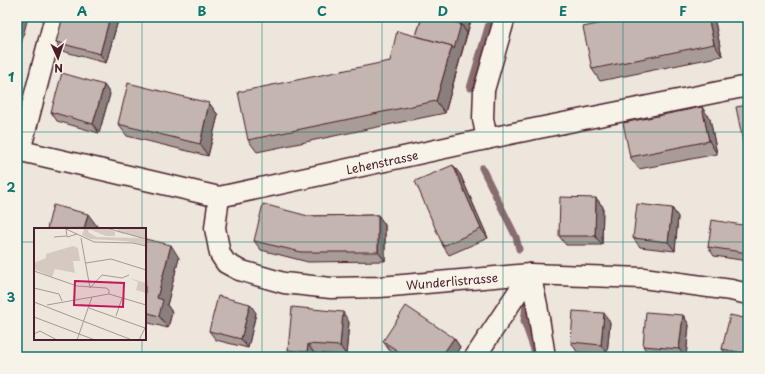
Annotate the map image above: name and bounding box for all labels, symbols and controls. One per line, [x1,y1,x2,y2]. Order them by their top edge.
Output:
text: A [77,1,87,20]
text: B [198,1,207,20]
text: C [317,1,327,20]
text: D [438,1,448,20]
text: E [559,1,567,20]
text: F [679,1,687,20]
north arrow [38,38,78,78]
text: N [53,60,63,77]
text: 1 [8,67,14,86]
street label: Lehenstrasse [344,146,420,178]
text: 2 [6,177,16,196]
inset map [34,228,146,340]
street label: Wunderlistrasse [405,268,499,294]
text: 3 [7,287,16,306]

